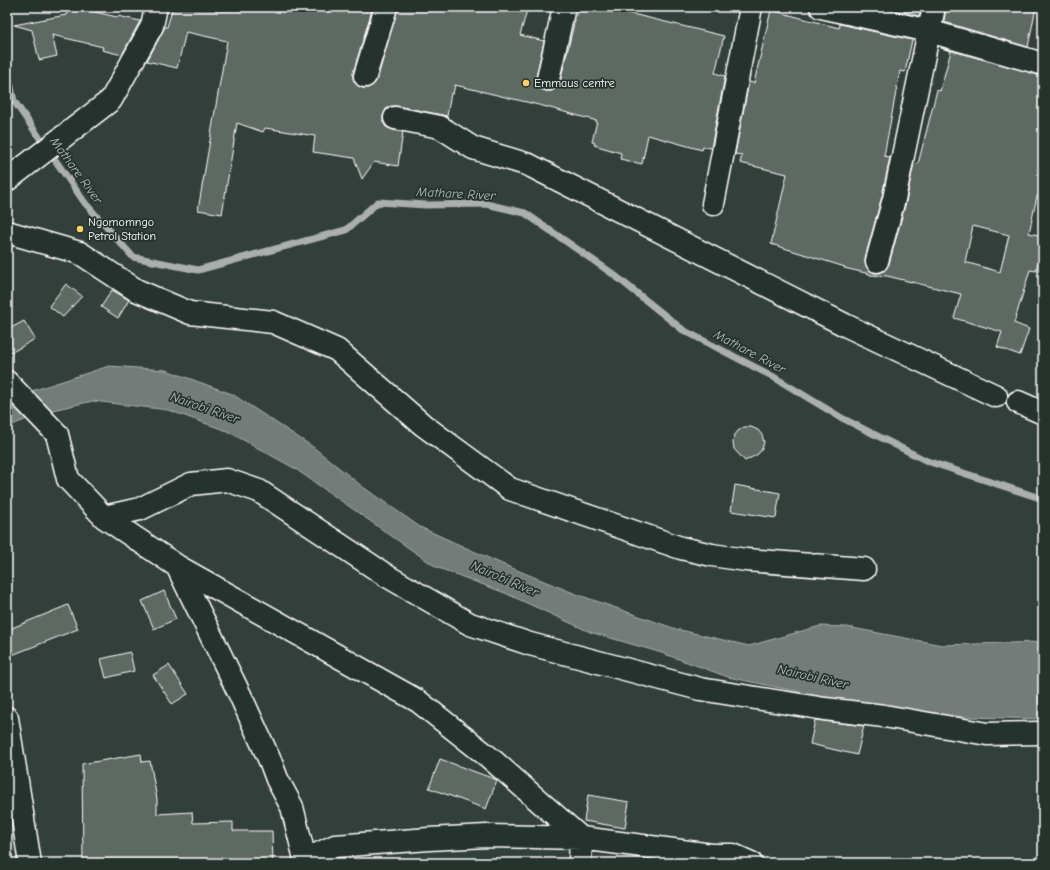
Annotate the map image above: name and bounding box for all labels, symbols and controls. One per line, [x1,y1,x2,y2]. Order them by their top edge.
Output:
place label: Emmaus centre [534,76,615,90]
marker: Emmaus centre [521,78,531,88]
water label: Mathare River [47,133,106,207]
water label: Mathare River [415,184,497,203]
place label: Ngomomngo Petrol Station [88,215,156,243]
marker: Ngomomngo Petrol Station [75,224,85,234]
water label: Mathare River [711,326,789,377]
water label: Nairobi River [168,389,242,427]
water label: Nairobi River [469,558,542,600]
water label: Nairobi River [776,661,850,692]

